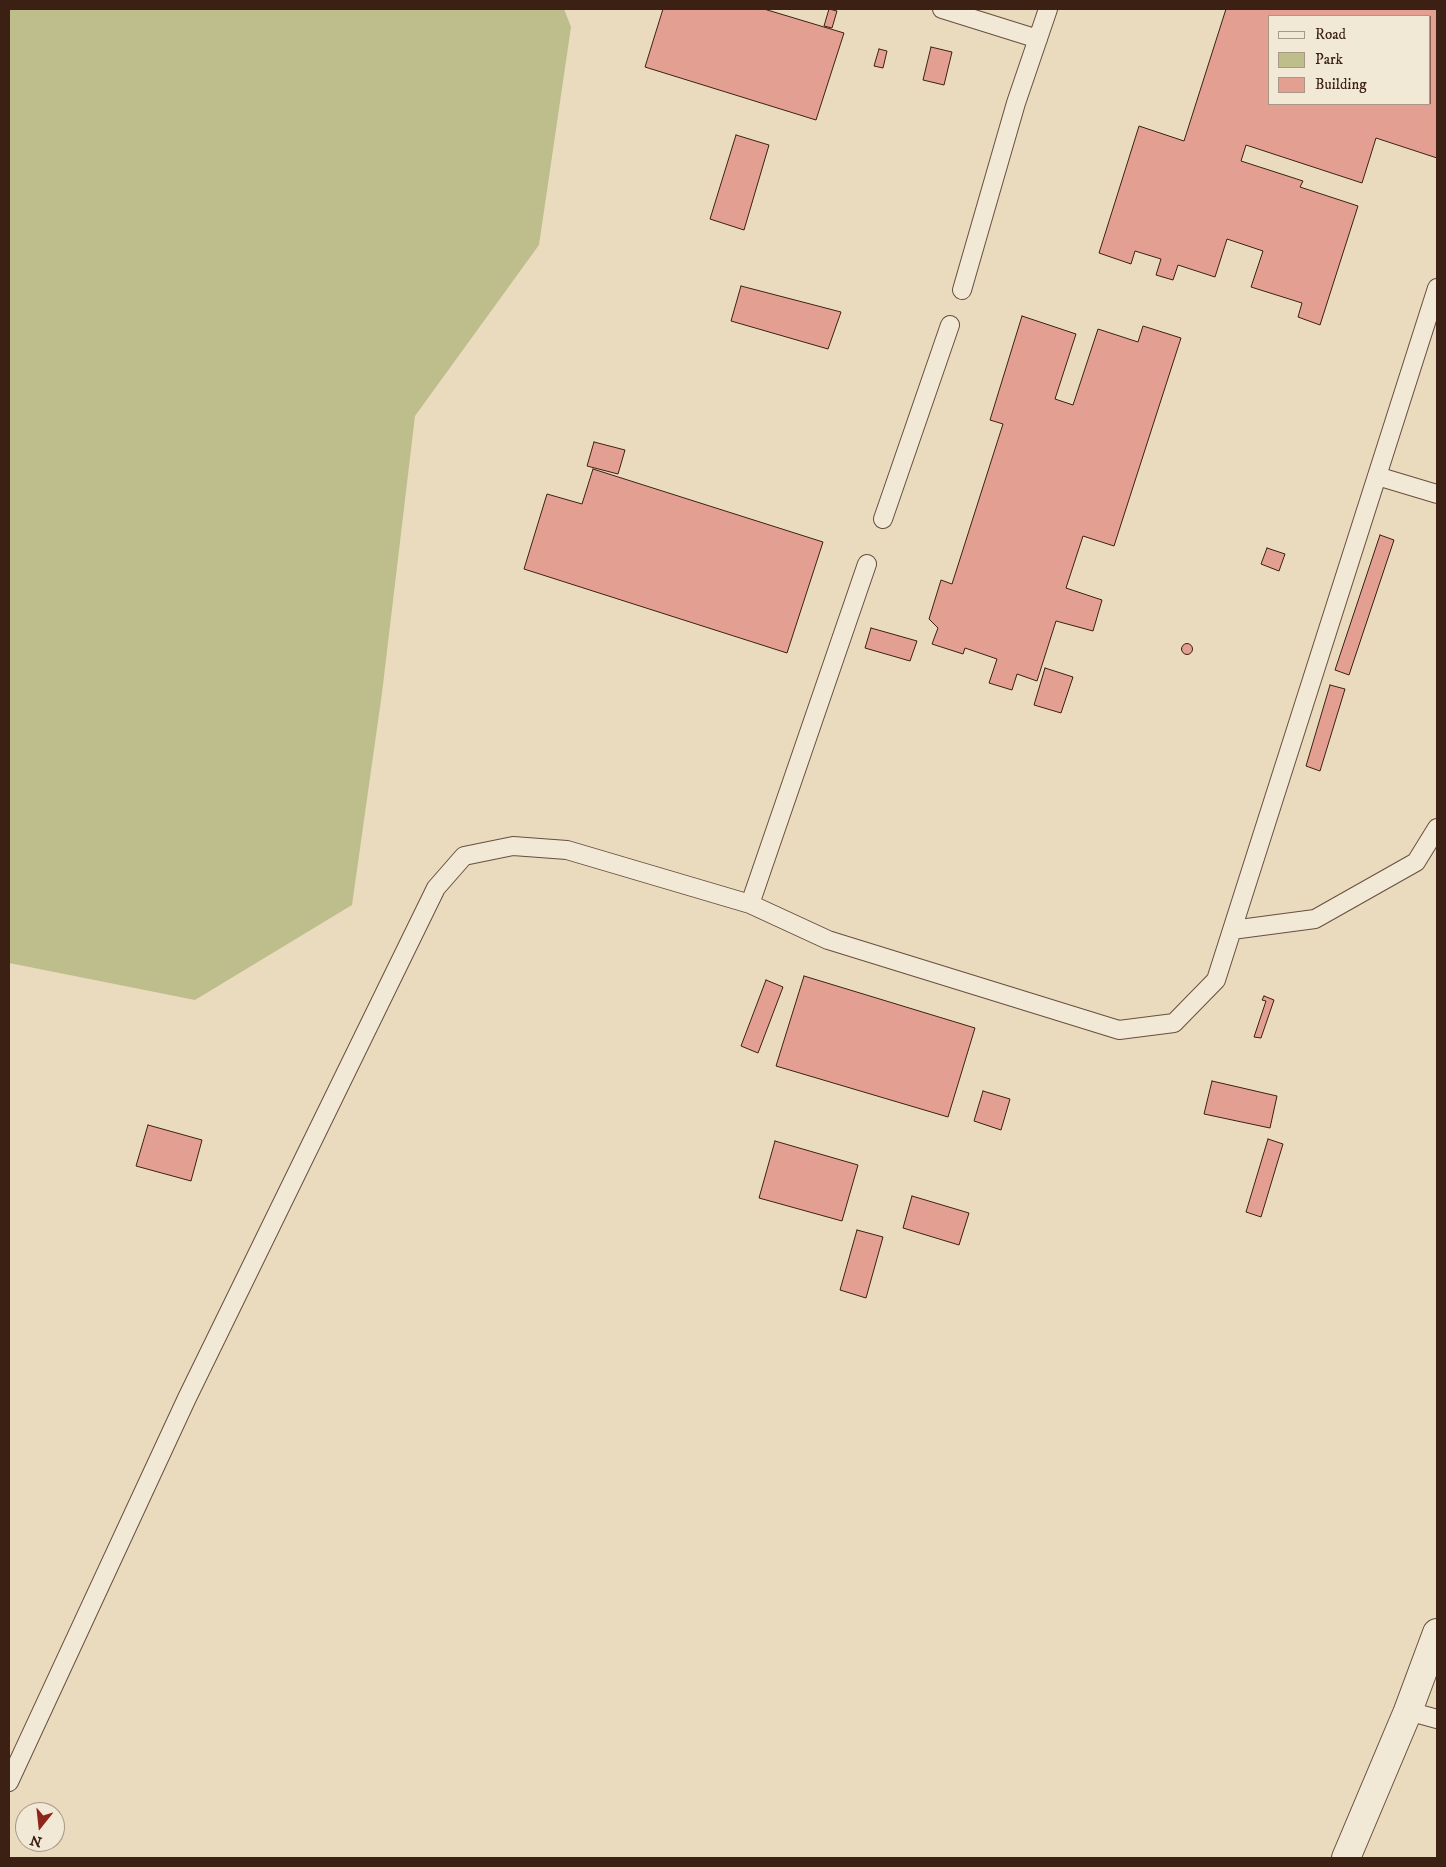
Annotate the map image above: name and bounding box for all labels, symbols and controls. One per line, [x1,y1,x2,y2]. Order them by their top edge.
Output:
legend [1268,15,1431,105]
text: Road [1315,25,1346,44]
text: Park [1315,50,1343,69]
text: Building [1315,75,1367,94]
north arrow [15,1802,65,1852]
text: N [28,1830,44,1851]

